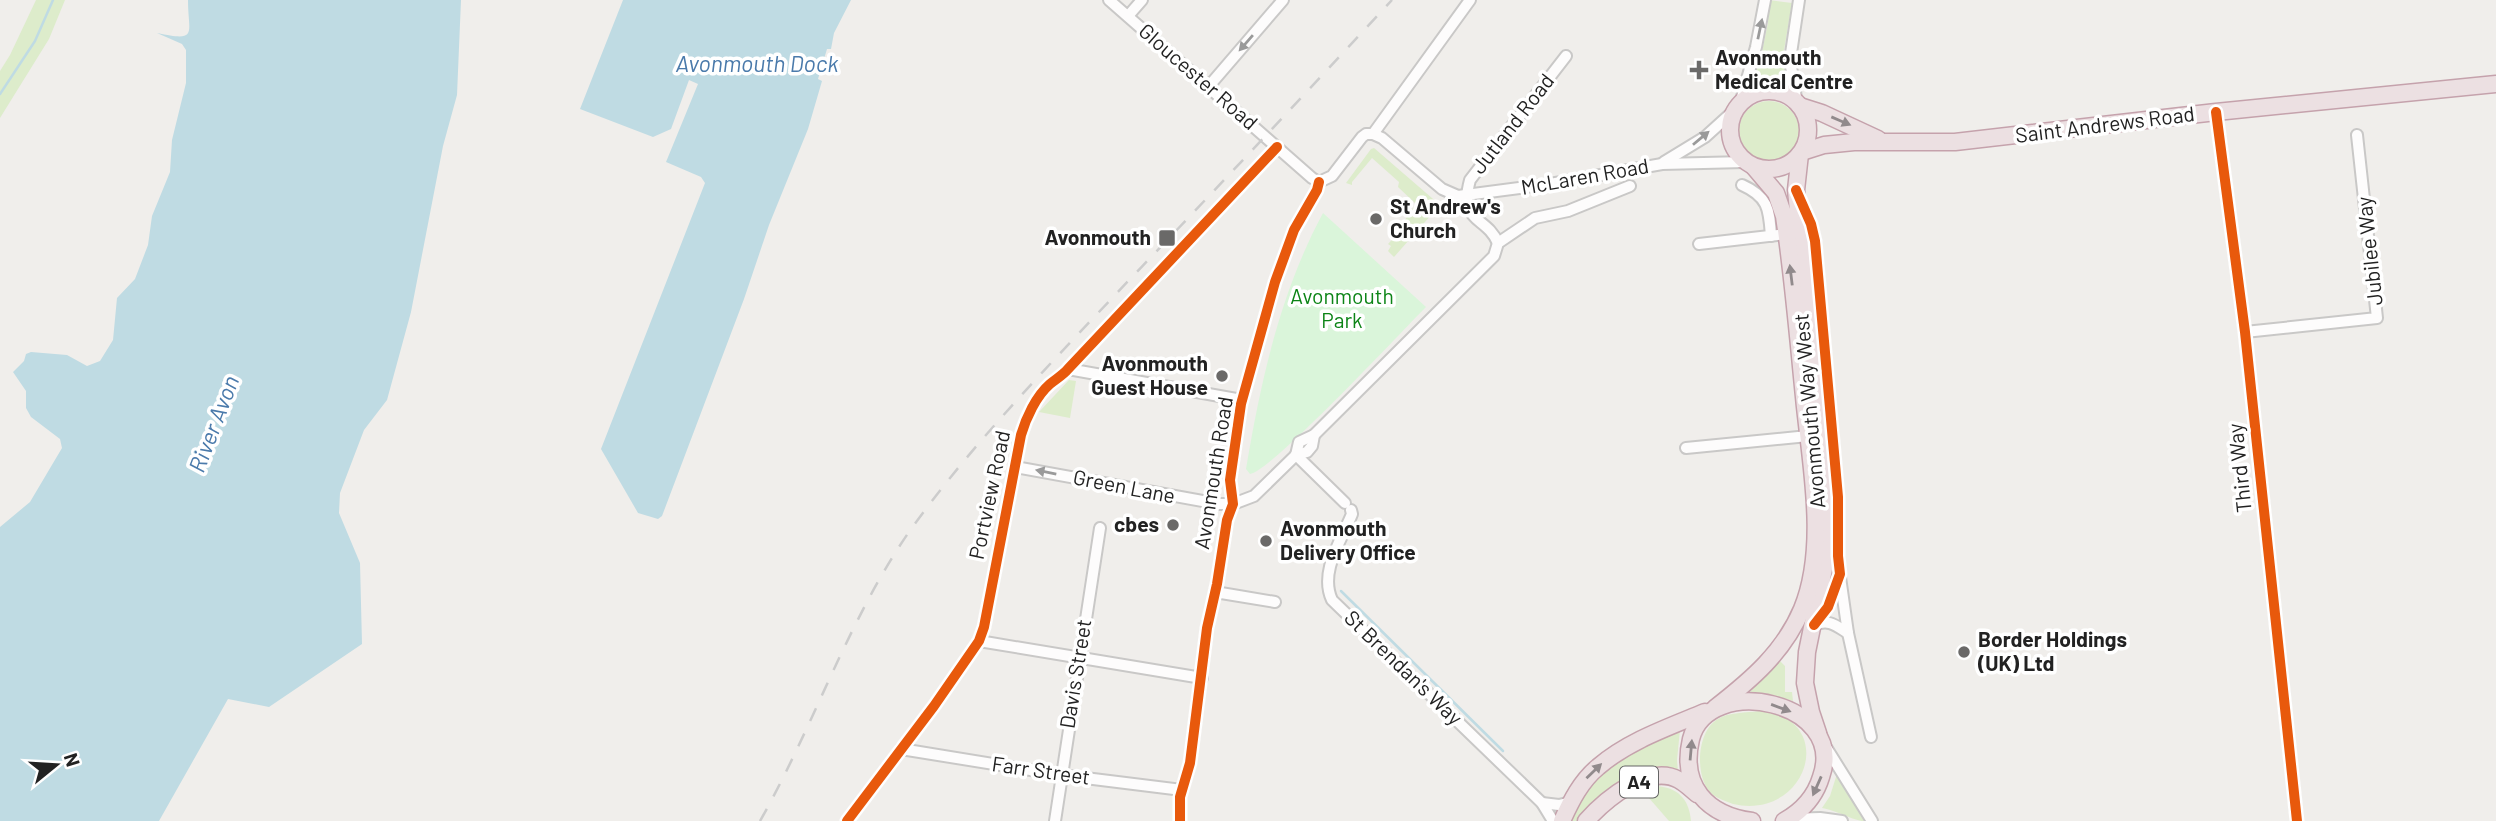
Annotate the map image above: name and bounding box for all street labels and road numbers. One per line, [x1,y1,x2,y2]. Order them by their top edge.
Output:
street label: Gloucester Road [1134,18,1263,134]
street label: Jutland Road [1465,68,1559,178]
street label: Saint Andrews Road [2014,100,2196,147]
street label: McLaren Road [1519,152,1651,199]
street label: Jubilee Way [2350,195,2387,307]
street label: Avonmouth Way West [1788,313,1829,510]
street label: Avonmouth Road [1188,395,1237,551]
street label: Third Way [2221,422,2256,514]
street label: Portview Road [963,428,1014,561]
street label: Green Lane [1071,463,1177,508]
street label: St Brendan's Way [1340,604,1468,730]
street label: Davis Street [1054,617,1096,730]
street label: Farr Street [991,750,1092,789]
road number: A4 [1620,766,1658,797]

